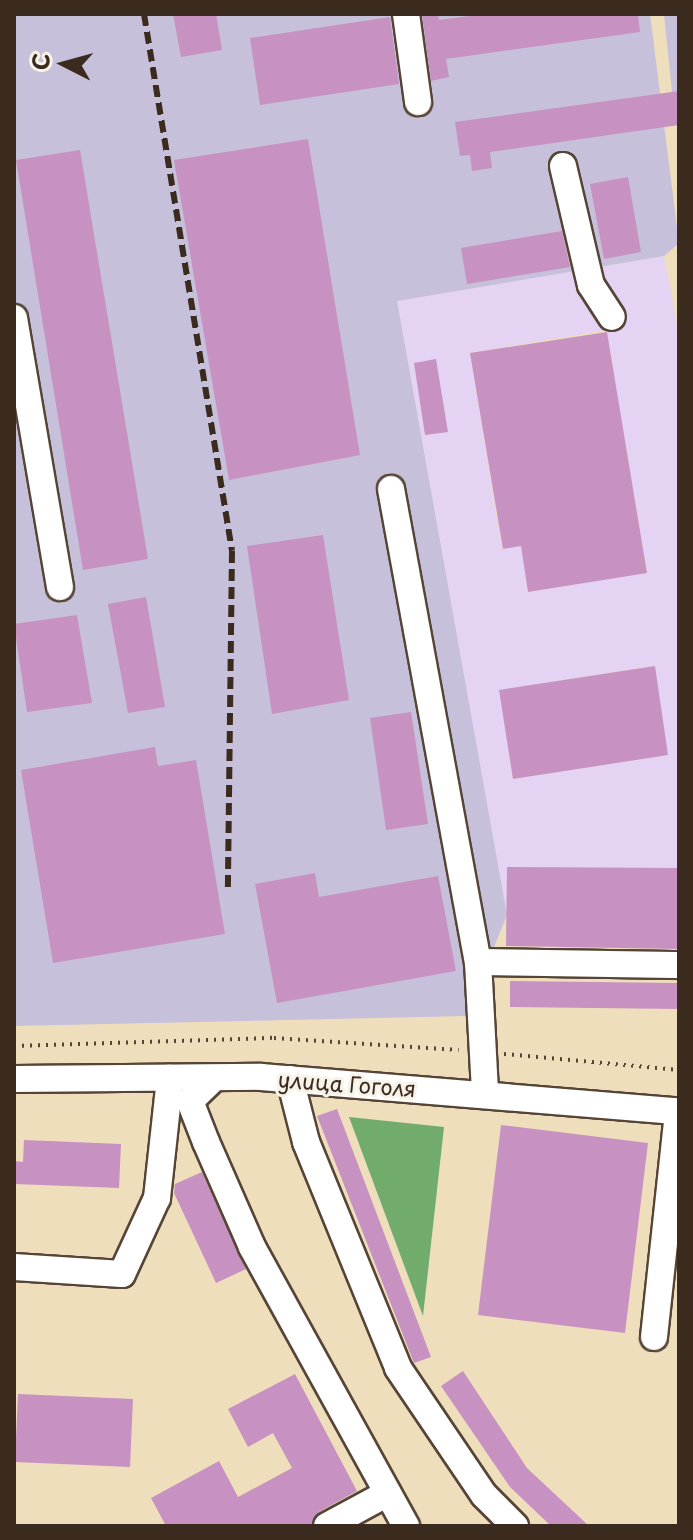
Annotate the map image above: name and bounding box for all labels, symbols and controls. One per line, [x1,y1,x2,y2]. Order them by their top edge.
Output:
north arrow [24,24,104,104]
text: С [22,51,57,71]
street label: улица Гоголя [276,1065,418,1101]

